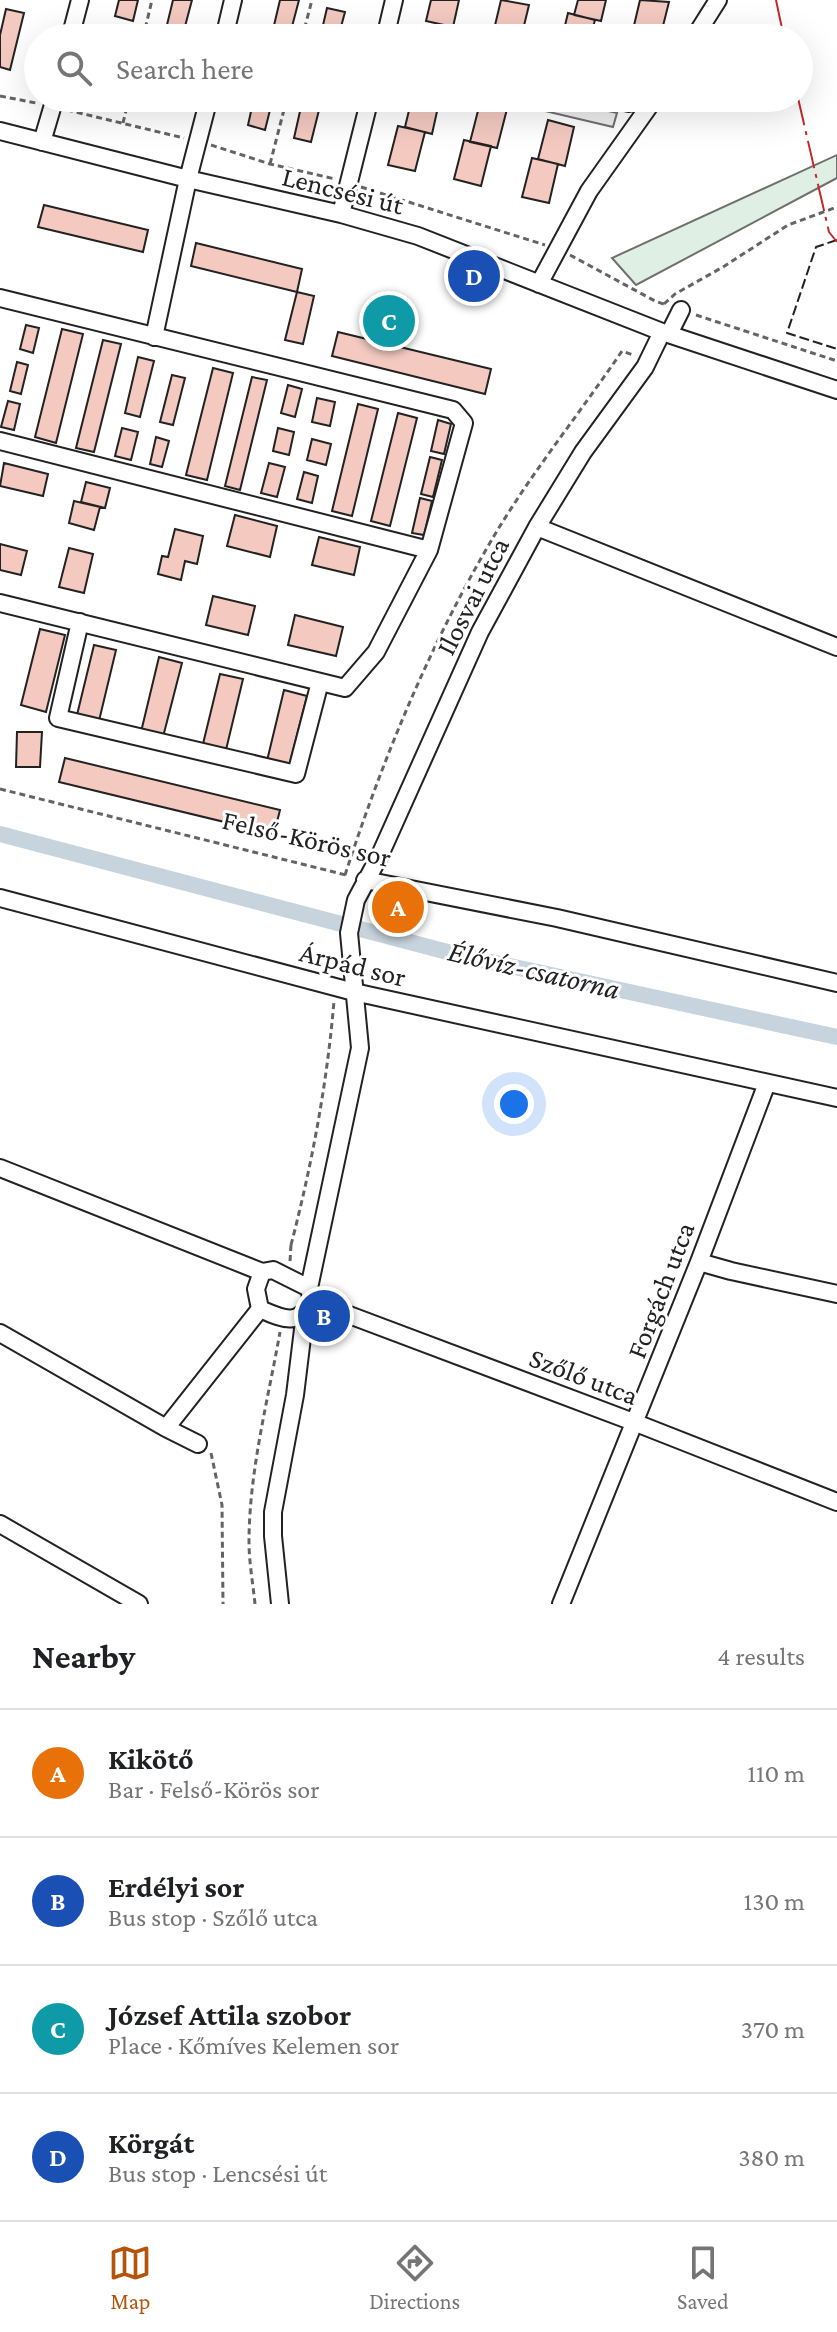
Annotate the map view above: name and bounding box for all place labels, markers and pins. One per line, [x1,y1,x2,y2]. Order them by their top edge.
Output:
pin: D [448,246,500,306]
pin: C [363,291,415,351]
pin: A [372,877,424,937]
pin: B [298,1286,350,1346]

